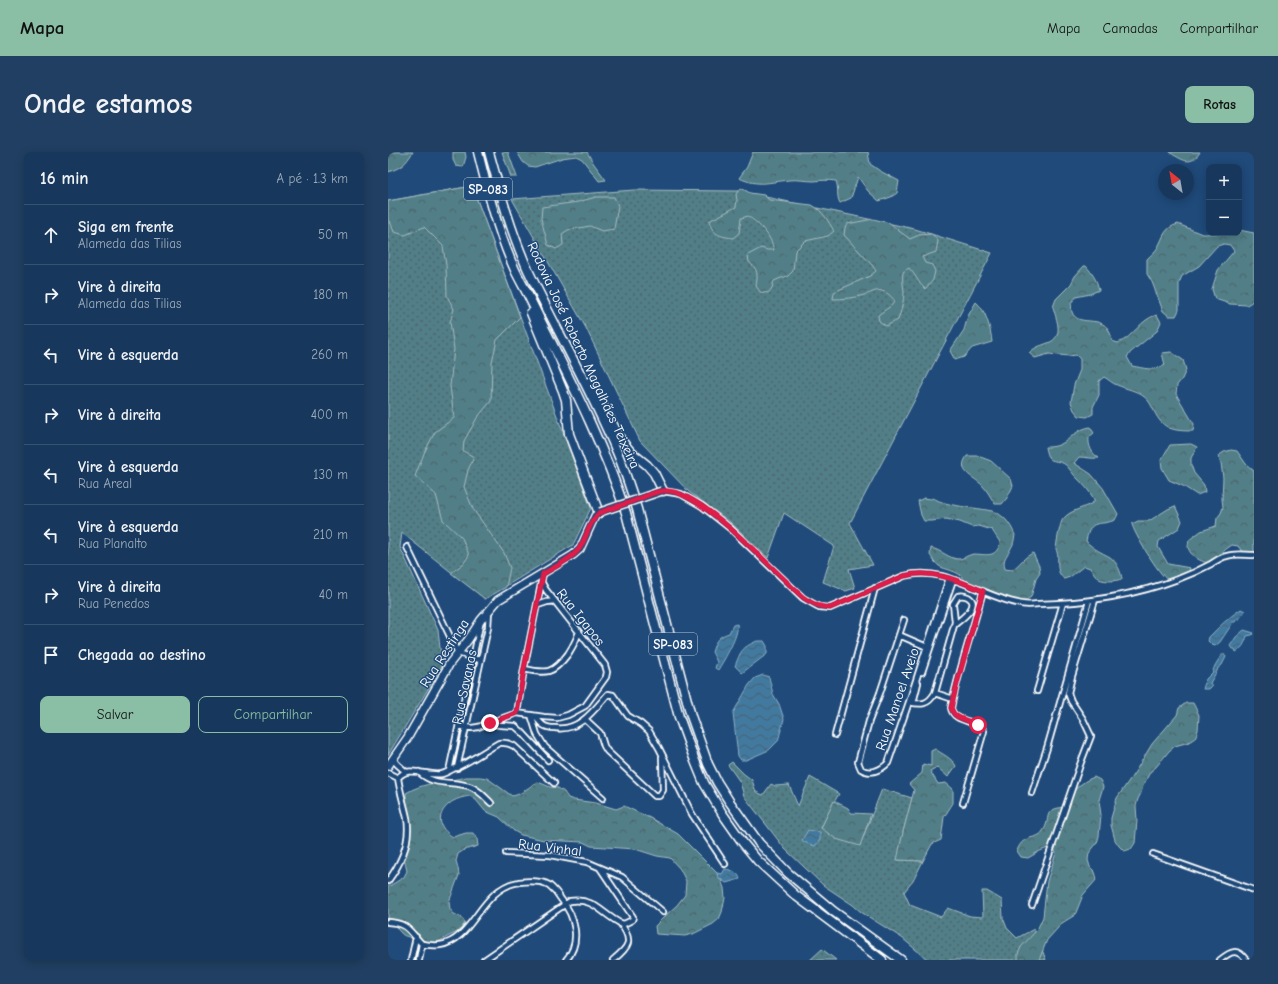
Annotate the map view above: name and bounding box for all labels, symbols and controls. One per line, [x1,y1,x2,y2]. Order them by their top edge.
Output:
text: Mapa [20,17,65,39]
text: Mapa [1047,20,1081,37]
text: Camadas [1103,20,1158,37]
text: Compartilhar [1180,20,1258,37]
button: Rotas [1185,86,1254,123]
text: Onde estamos [24,88,192,120]
north arrow [1158,164,1194,200]
map controls [1206,164,1242,236]
button: + [1206,164,1242,200]
text: 16 min [40,169,89,188]
text: A pé · 1.3 km [277,171,348,186]
road number: SP-083 [464,178,512,200]
button: − [1206,200,1242,236]
text: Siga em frente [78,218,174,236]
icon: ahead [40,224,62,246]
text: 50 m [318,227,348,242]
text: Alameda das Tilias [78,236,181,251]
street label: Rodovia José Roberto Magalhães Teixeira [523,239,644,471]
text: Vire à direita [78,278,161,296]
icon: right [40,284,62,306]
text: 180 m [313,287,348,302]
text: Alameda das Tilias [78,296,181,311]
icon: left [40,344,62,366]
text: Vire à esquerda [78,346,179,364]
text: 260 m [311,347,348,362]
icon: right [40,404,62,426]
text: Vire à direita [78,406,161,424]
text: 400 m [311,407,348,422]
text: Vire à esquerda [78,458,179,476]
icon: left [40,464,62,486]
text: 130 m [313,467,348,482]
text: Rua Areal [78,476,132,491]
text: Vire à esquerda [78,518,179,536]
icon: left [40,524,62,546]
text: 210 m [313,527,348,542]
text: Rua Planalto [78,536,147,551]
text: Vire à direita [78,578,161,596]
icon: right [40,584,62,606]
street label: Rua Igapos [553,585,608,650]
text: 40 m [319,587,348,602]
text: Rua Penedos [78,596,149,611]
street label: Rua Restinga [416,616,473,691]
road number: SP-083 [649,633,697,655]
icon: arrive [40,644,62,666]
text: Chegada ao destino [78,646,206,664]
street label: Rua Manoel Aveio [872,646,923,753]
street label: Rua Savanas [448,648,481,726]
button: Salvar [40,696,190,733]
button: Compartilhar [198,696,348,733]
route end [481,714,499,732]
route start [969,716,987,734]
street label: Rua Vinhal [517,835,583,860]

